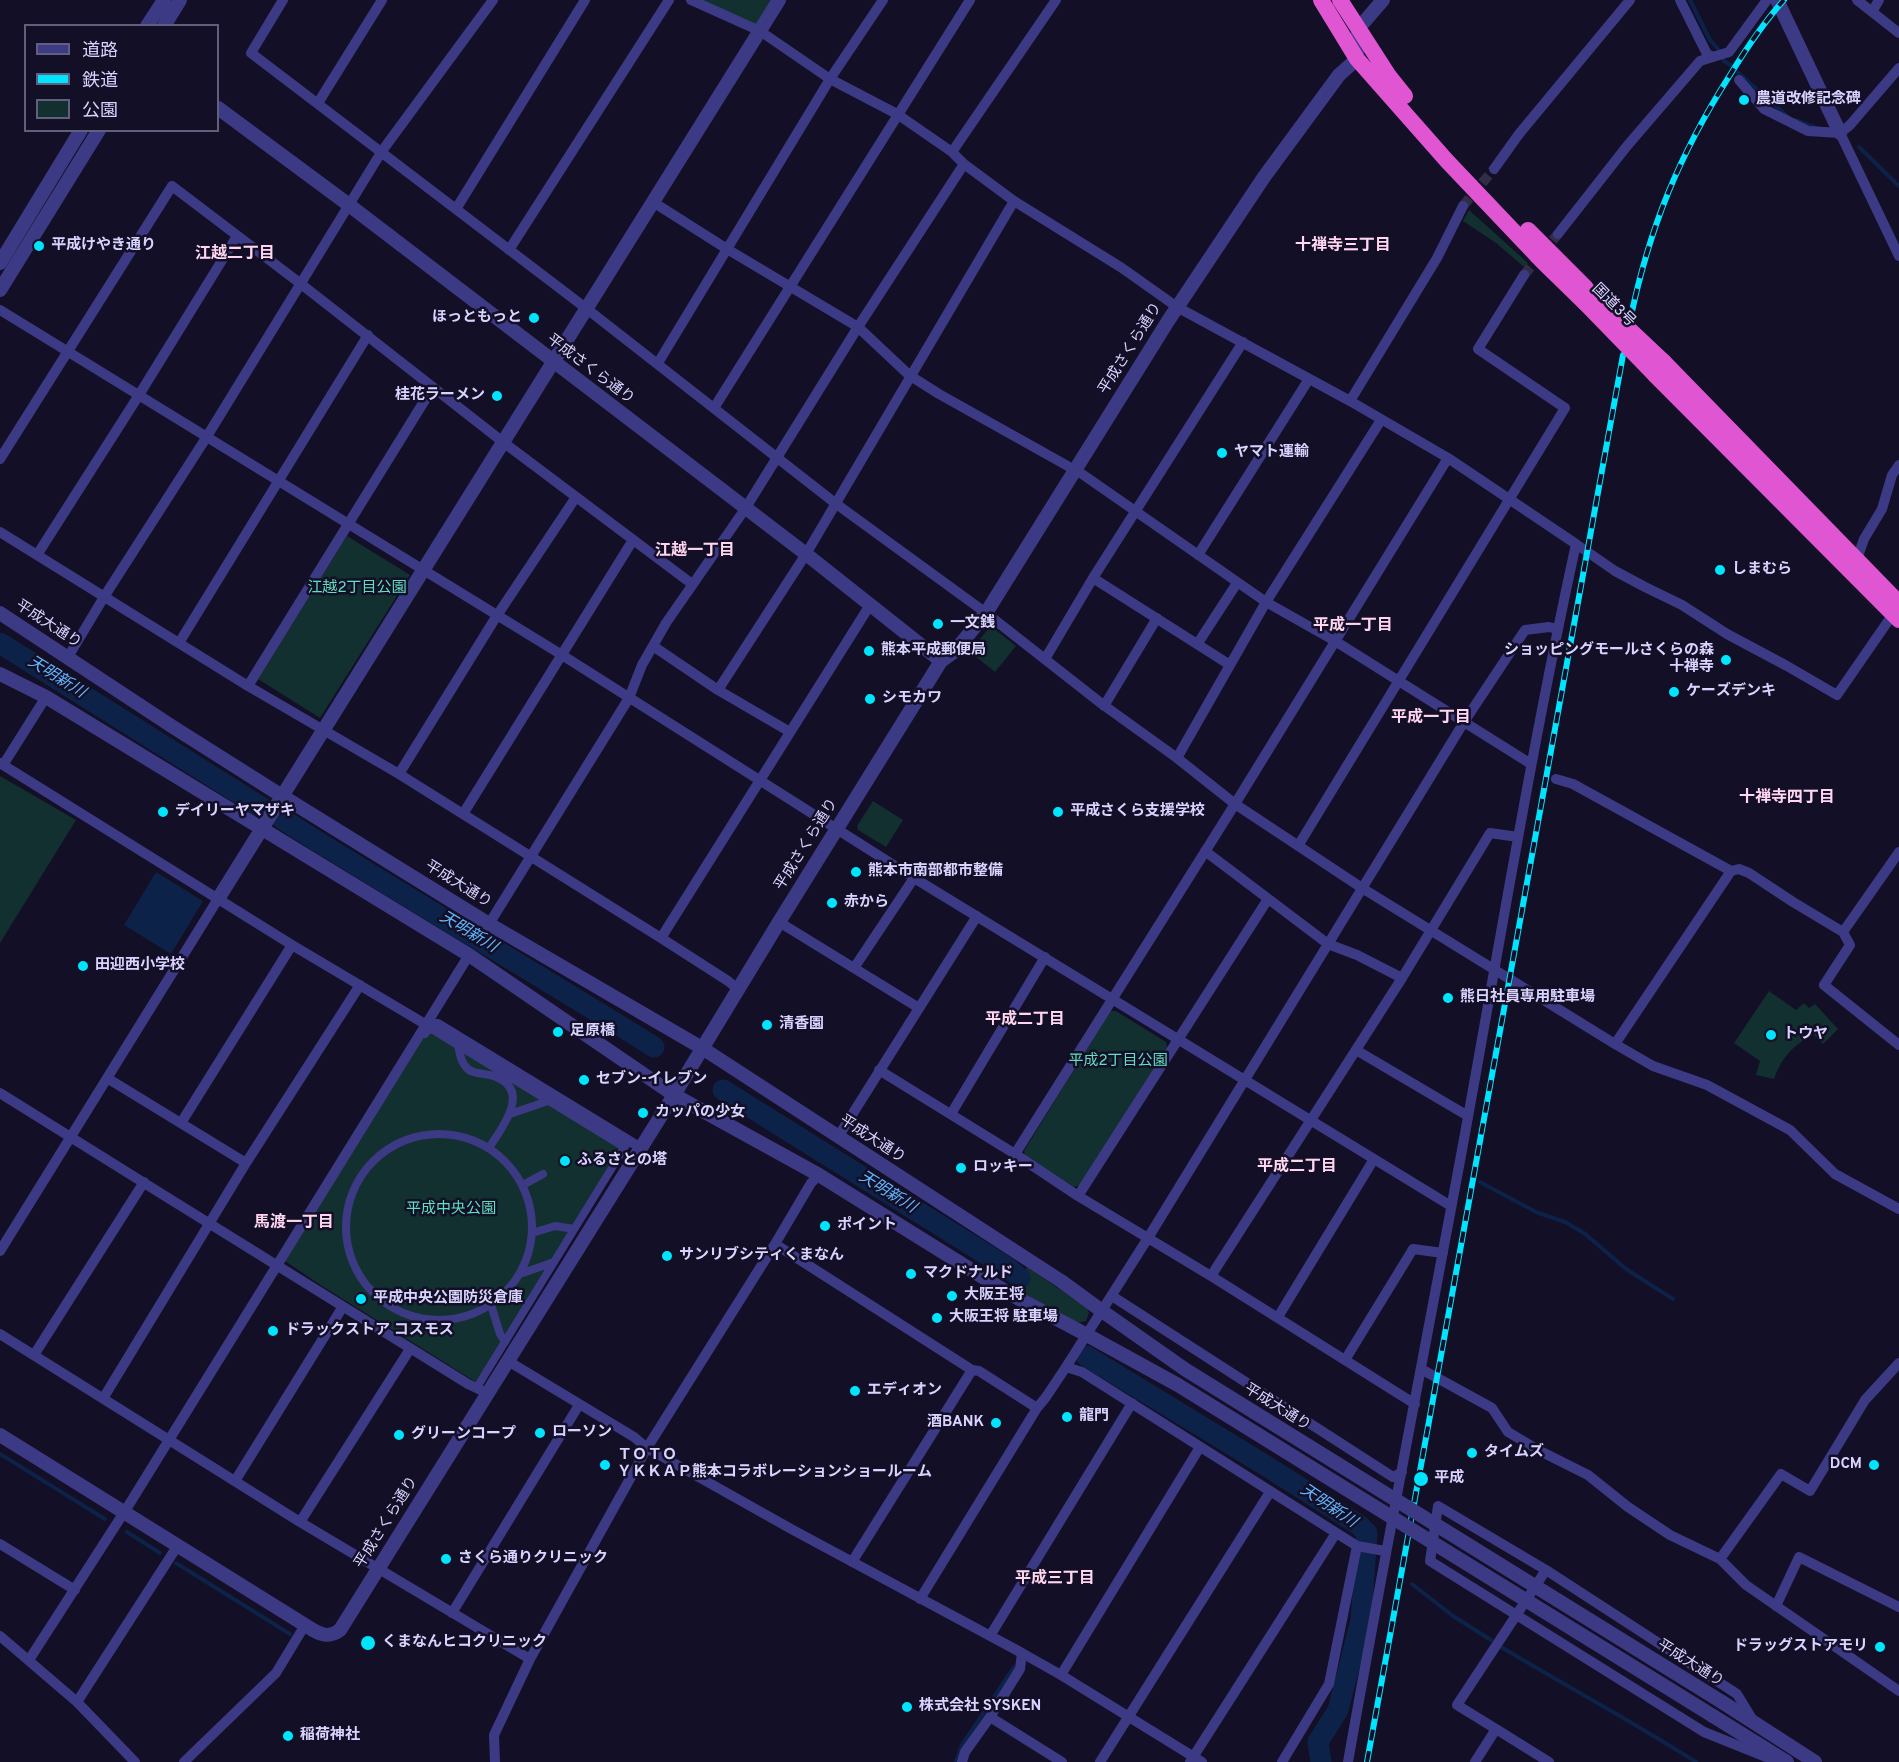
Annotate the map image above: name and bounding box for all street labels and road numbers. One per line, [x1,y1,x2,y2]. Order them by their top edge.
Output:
street label: 国道3号 [1588,281,1638,331]
street label: 平成さくら通り [1096,300,1166,398]
street label: 平成さくら通り [543,331,637,409]
street label: 平成大通り [12,597,84,653]
street label: 平成さくら通り [772,796,842,894]
street label: 平成大通り [421,857,495,913]
street label: 平成大通り [836,1112,908,1168]
street label: 平成大通り [1240,1380,1314,1436]
street label: 平成さくら通り [352,1474,422,1572]
street label: 平成大通り [1653,1636,1727,1692]

